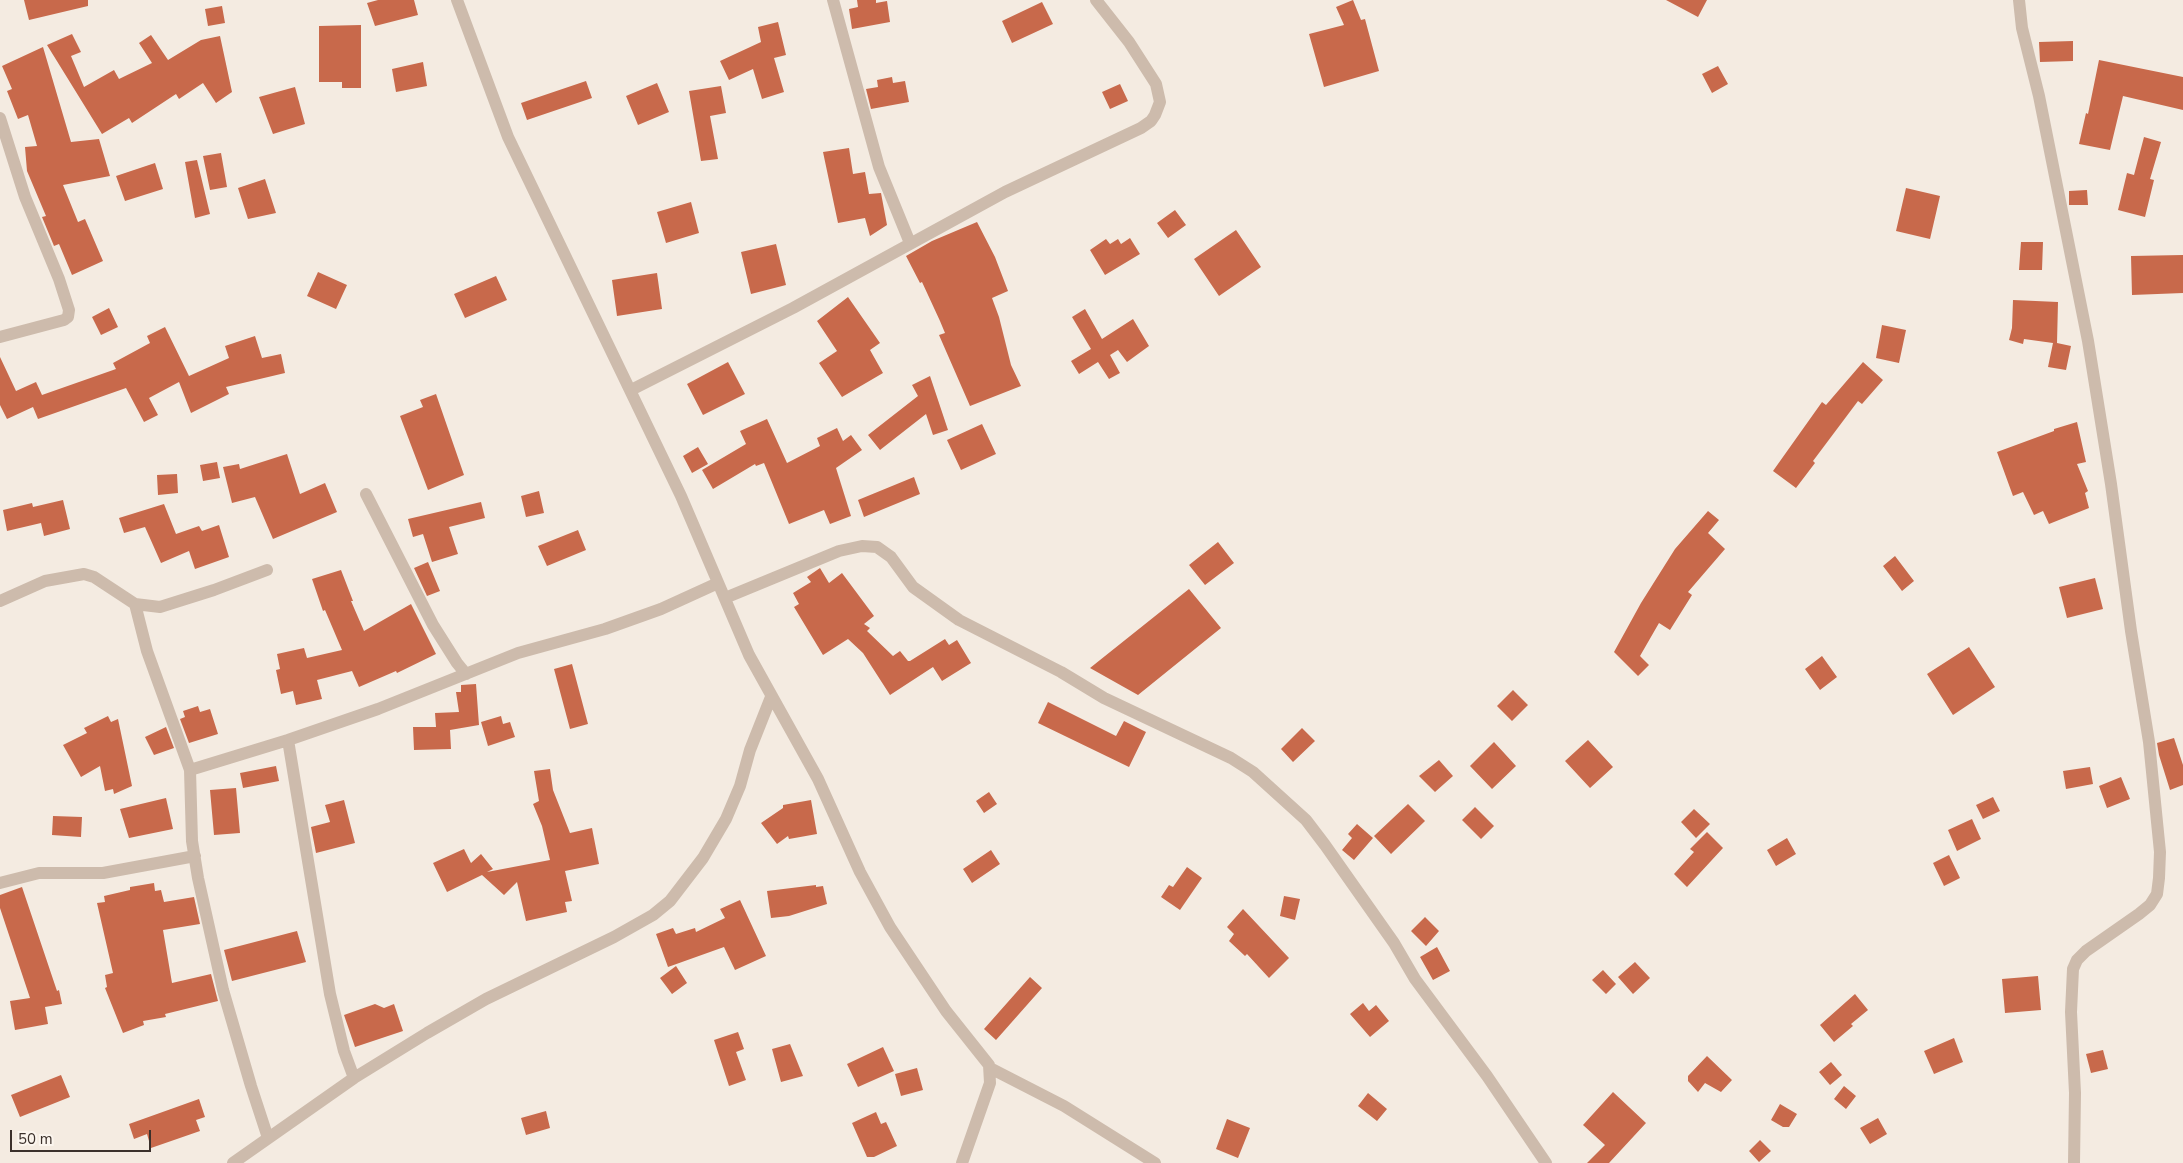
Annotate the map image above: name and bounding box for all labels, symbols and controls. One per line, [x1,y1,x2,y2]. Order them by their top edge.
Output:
scale bar [12,1120,154,1152]
text: 50 m [18,1129,53,1149]

